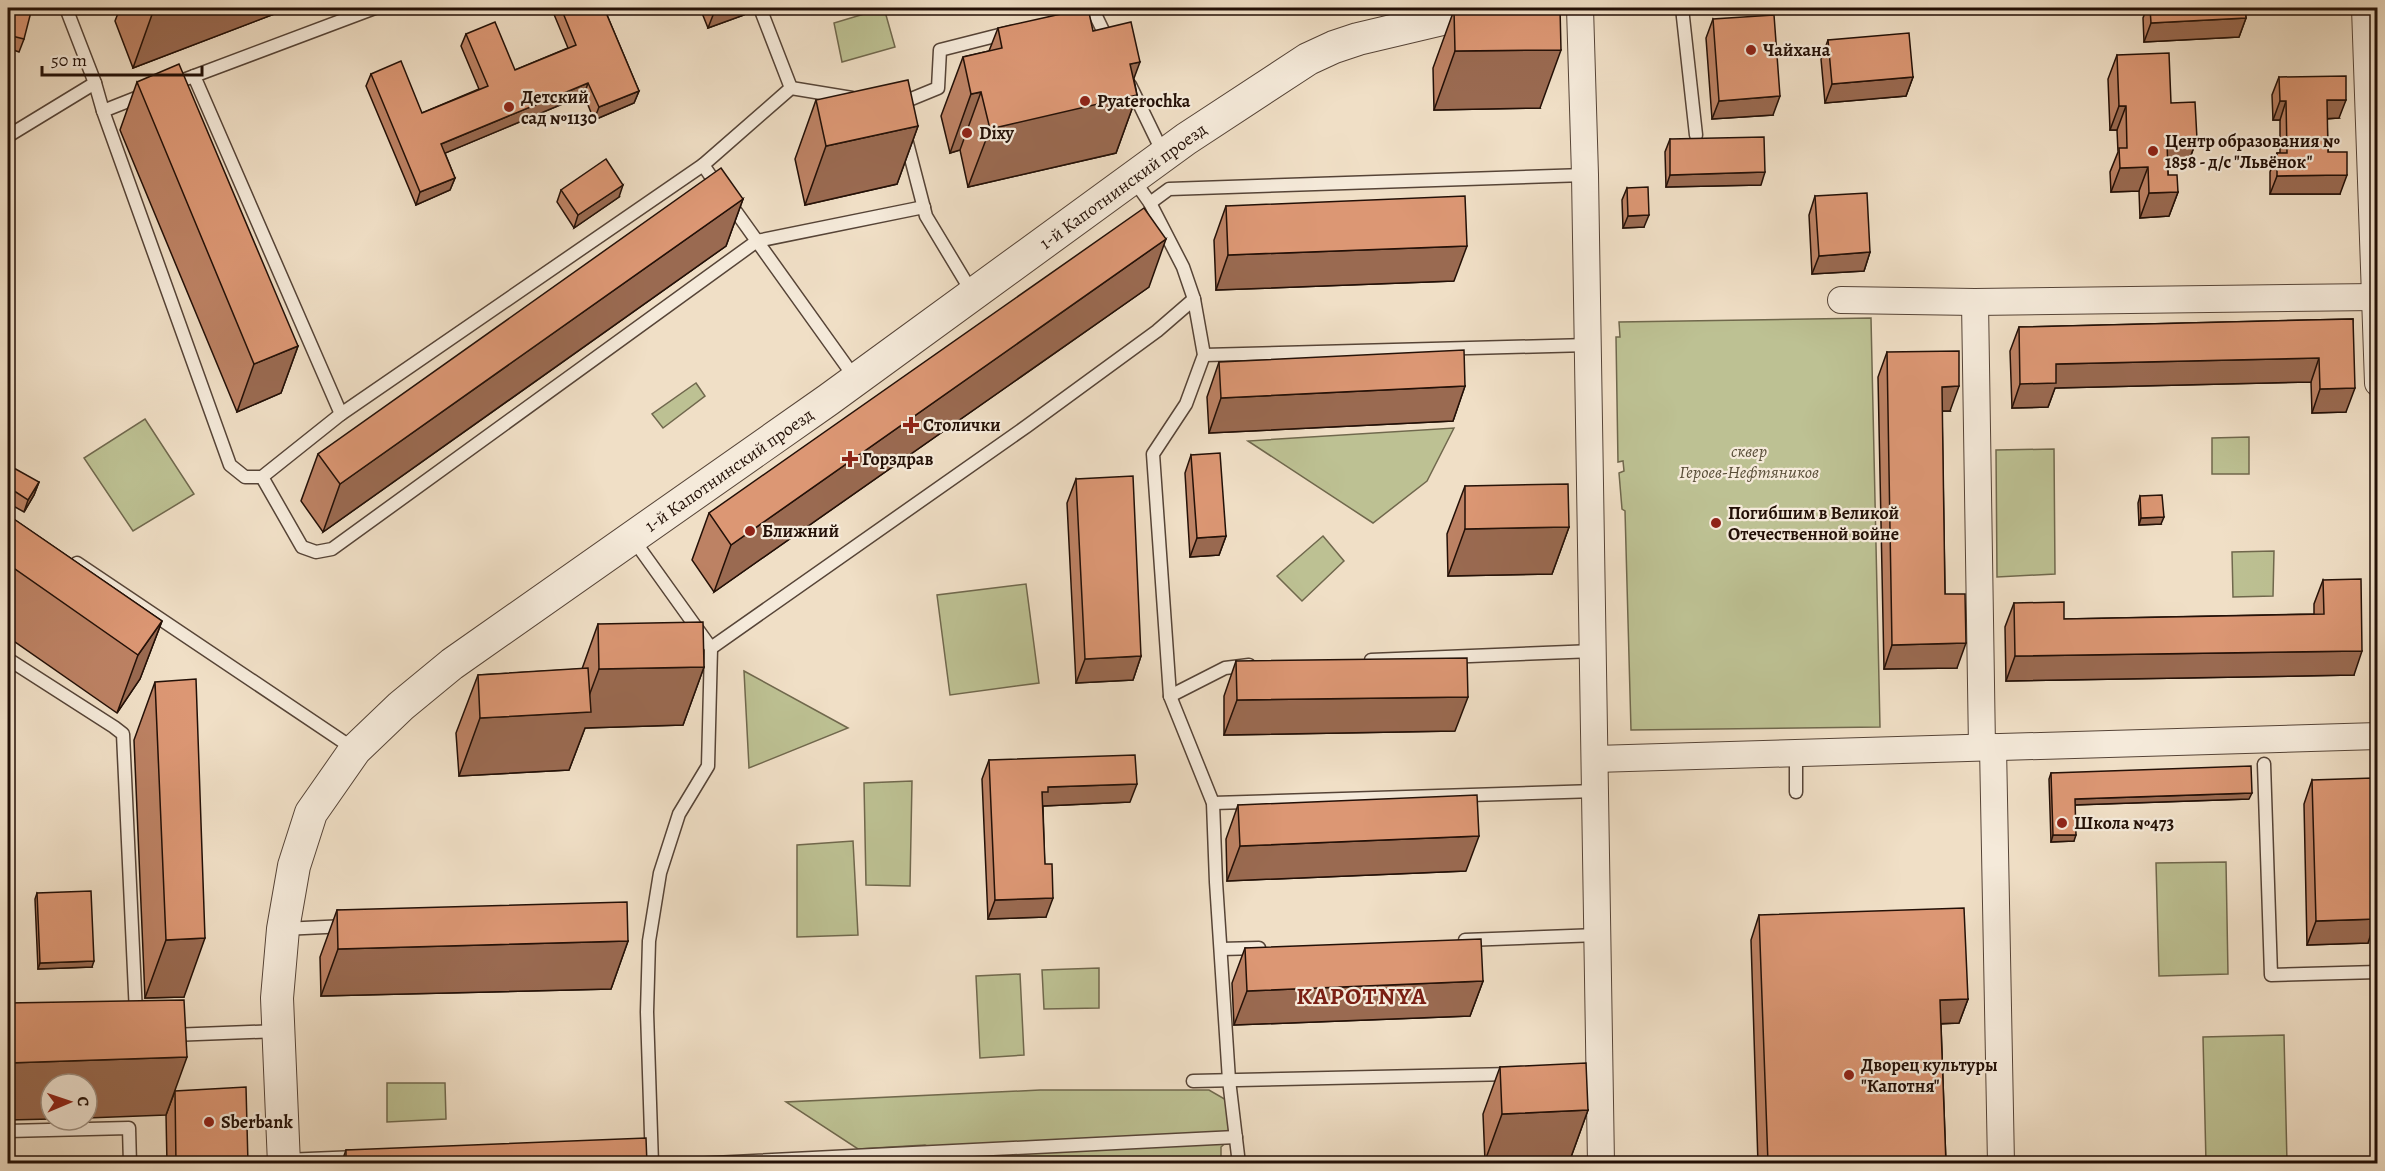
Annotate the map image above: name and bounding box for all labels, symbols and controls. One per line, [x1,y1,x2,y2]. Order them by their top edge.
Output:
place label: Чайхана [1763,38,1831,62]
scale bar [42,39,202,77]
marker: Чайхана [1744,43,1758,57]
text: 50 m [51,48,87,72]
place label: Детский сад №1130 [521,85,597,130]
place label: Pyaterochka [1097,89,1191,113]
marker: Pyaterochka [1078,94,1092,108]
marker: Детский сад №1130 [502,100,516,114]
street label: 1-й Капотнинский проезд [1035,117,1211,255]
place label: Dixy [979,121,1015,145]
marker: Dixy [960,126,974,140]
place label: Центр образования № 1858 - д/с "Львёнок" [2165,129,2341,174]
marker: Центр образования № 1858 - д/с "Львёнок" [2146,144,2160,158]
street label: 1-й Капотнинский проезд [640,402,818,537]
place label: Столички [923,413,1001,437]
marker: Столички [904,418,918,432]
park label: сквер Героев-Нефтяников [1679,439,1819,484]
place label: Горздрав [862,447,933,471]
marker: Горздрав [843,452,857,466]
place label: Погибшим в Великой Отечественной войне [1728,501,1899,546]
marker: Погибшим в Великой Отечественной войне [1709,516,1723,530]
place label: Ближний [762,519,839,543]
marker: Ближний [743,524,757,538]
place label: Школа №473 [2074,811,2174,835]
marker: Школа №473 [2055,816,2069,830]
district label: KAPOTNYA [1296,980,1428,1012]
place label: Дворец культуры "Капотня" [1861,1053,1998,1098]
marker: Дворец культуры "Капотня" [1842,1068,1856,1082]
north arrow [39,1072,99,1132]
text: С [72,1096,94,1107]
place label: Sberbank [221,1110,293,1134]
marker: Sberbank [202,1115,216,1129]

